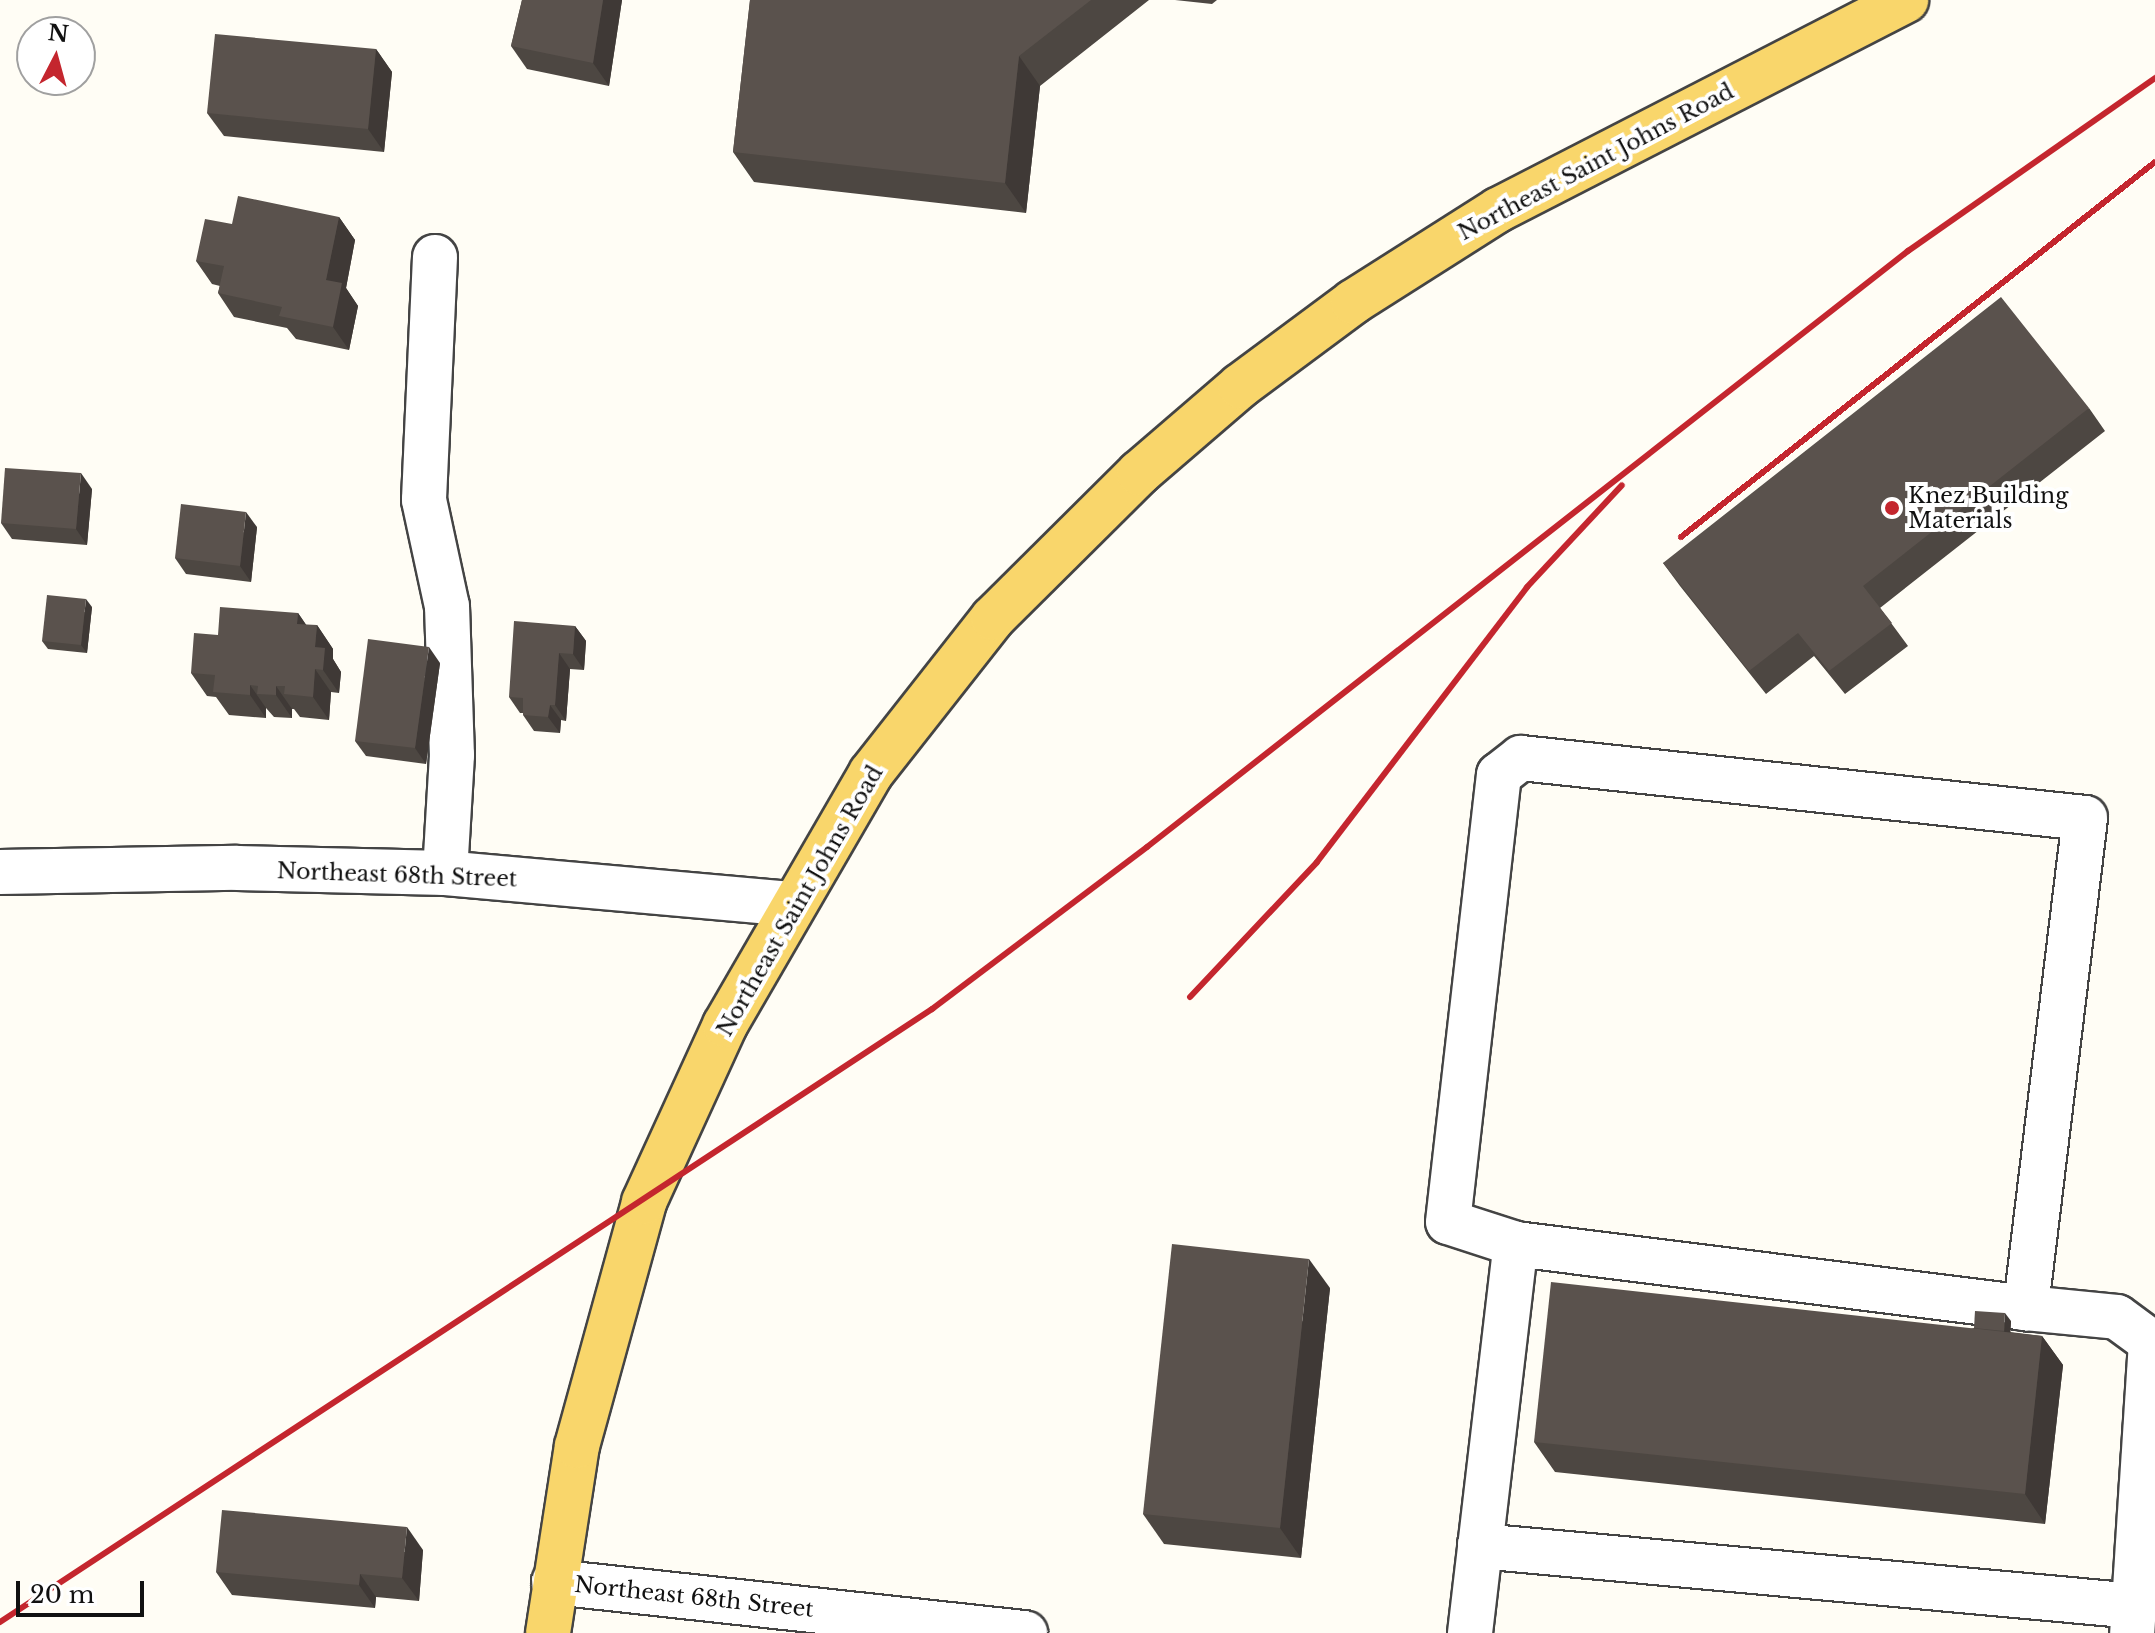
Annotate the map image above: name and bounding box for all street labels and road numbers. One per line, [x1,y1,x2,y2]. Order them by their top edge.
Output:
street label: Northeast Saint Johns Road [1454,78,1738,246]
street label: Northeast Saint Johns Road [712,761,888,1041]
street label: Northeast 68th Street [276,858,518,892]
street label: Northeast 68th Street [573,1571,815,1623]

